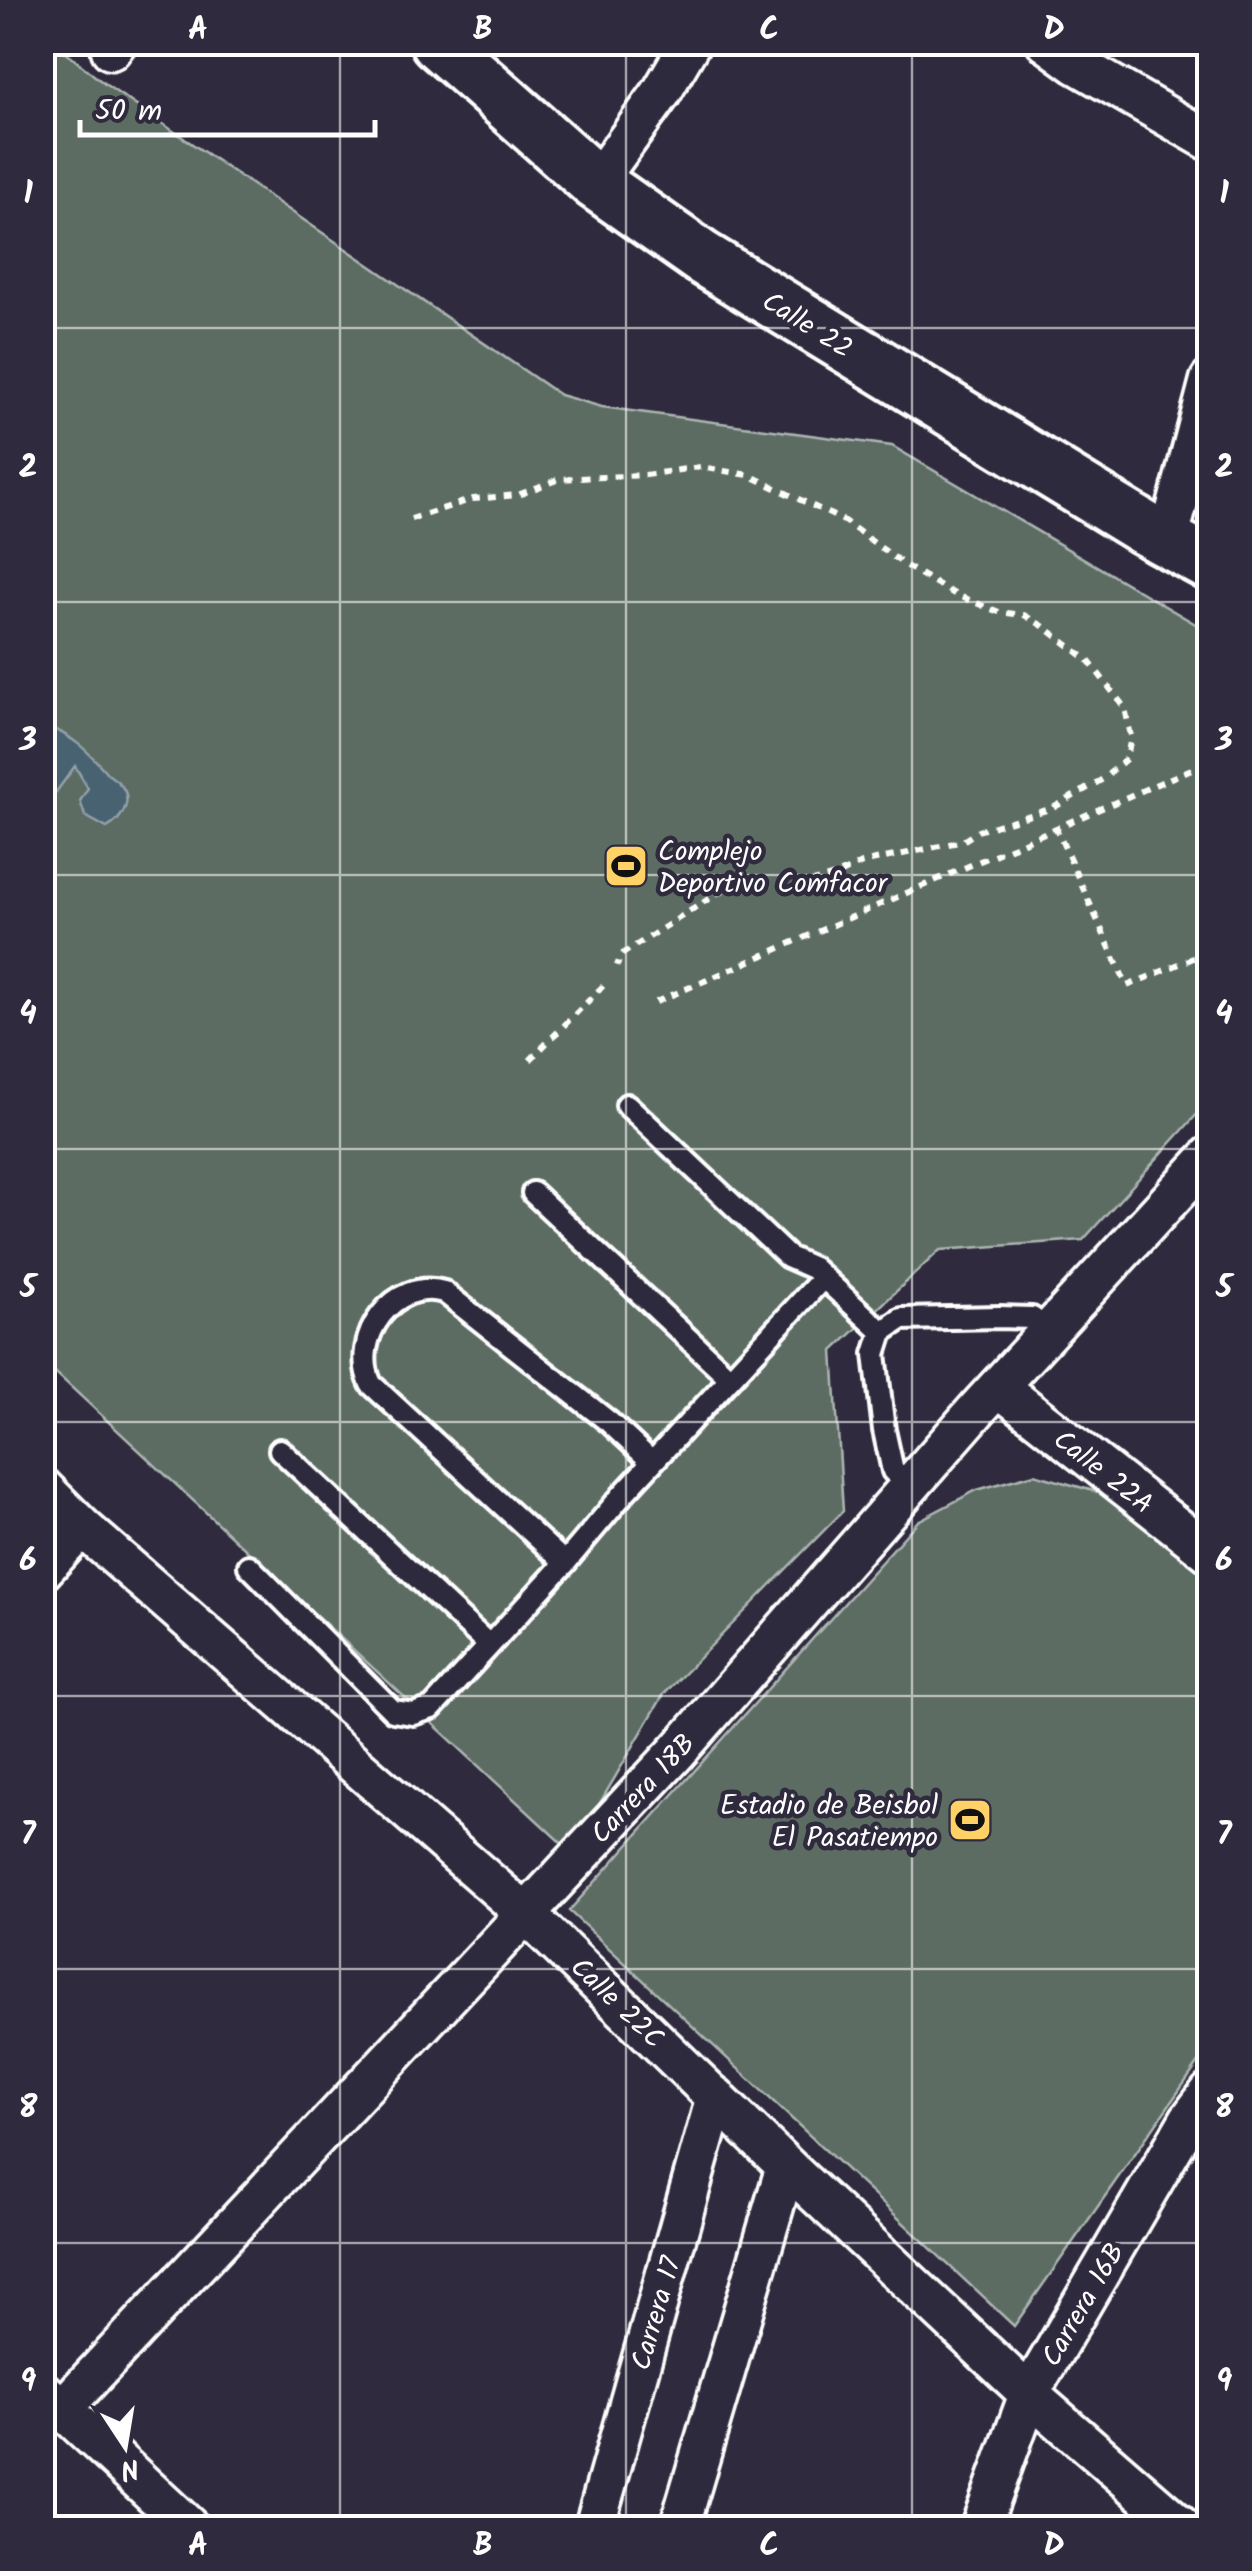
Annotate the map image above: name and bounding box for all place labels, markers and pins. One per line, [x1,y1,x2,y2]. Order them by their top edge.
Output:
place label: Complejo Deportivo Comfacor [658,830,889,907]
sports icon: Complejo Deportivo Comfacor [603,843,649,889]
place label: Estadio de Beisbol El Pasatiempo [720,1784,938,1861]
sports icon: Estadio de Beisbol El Pasatiempo [947,1797,993,1843]

